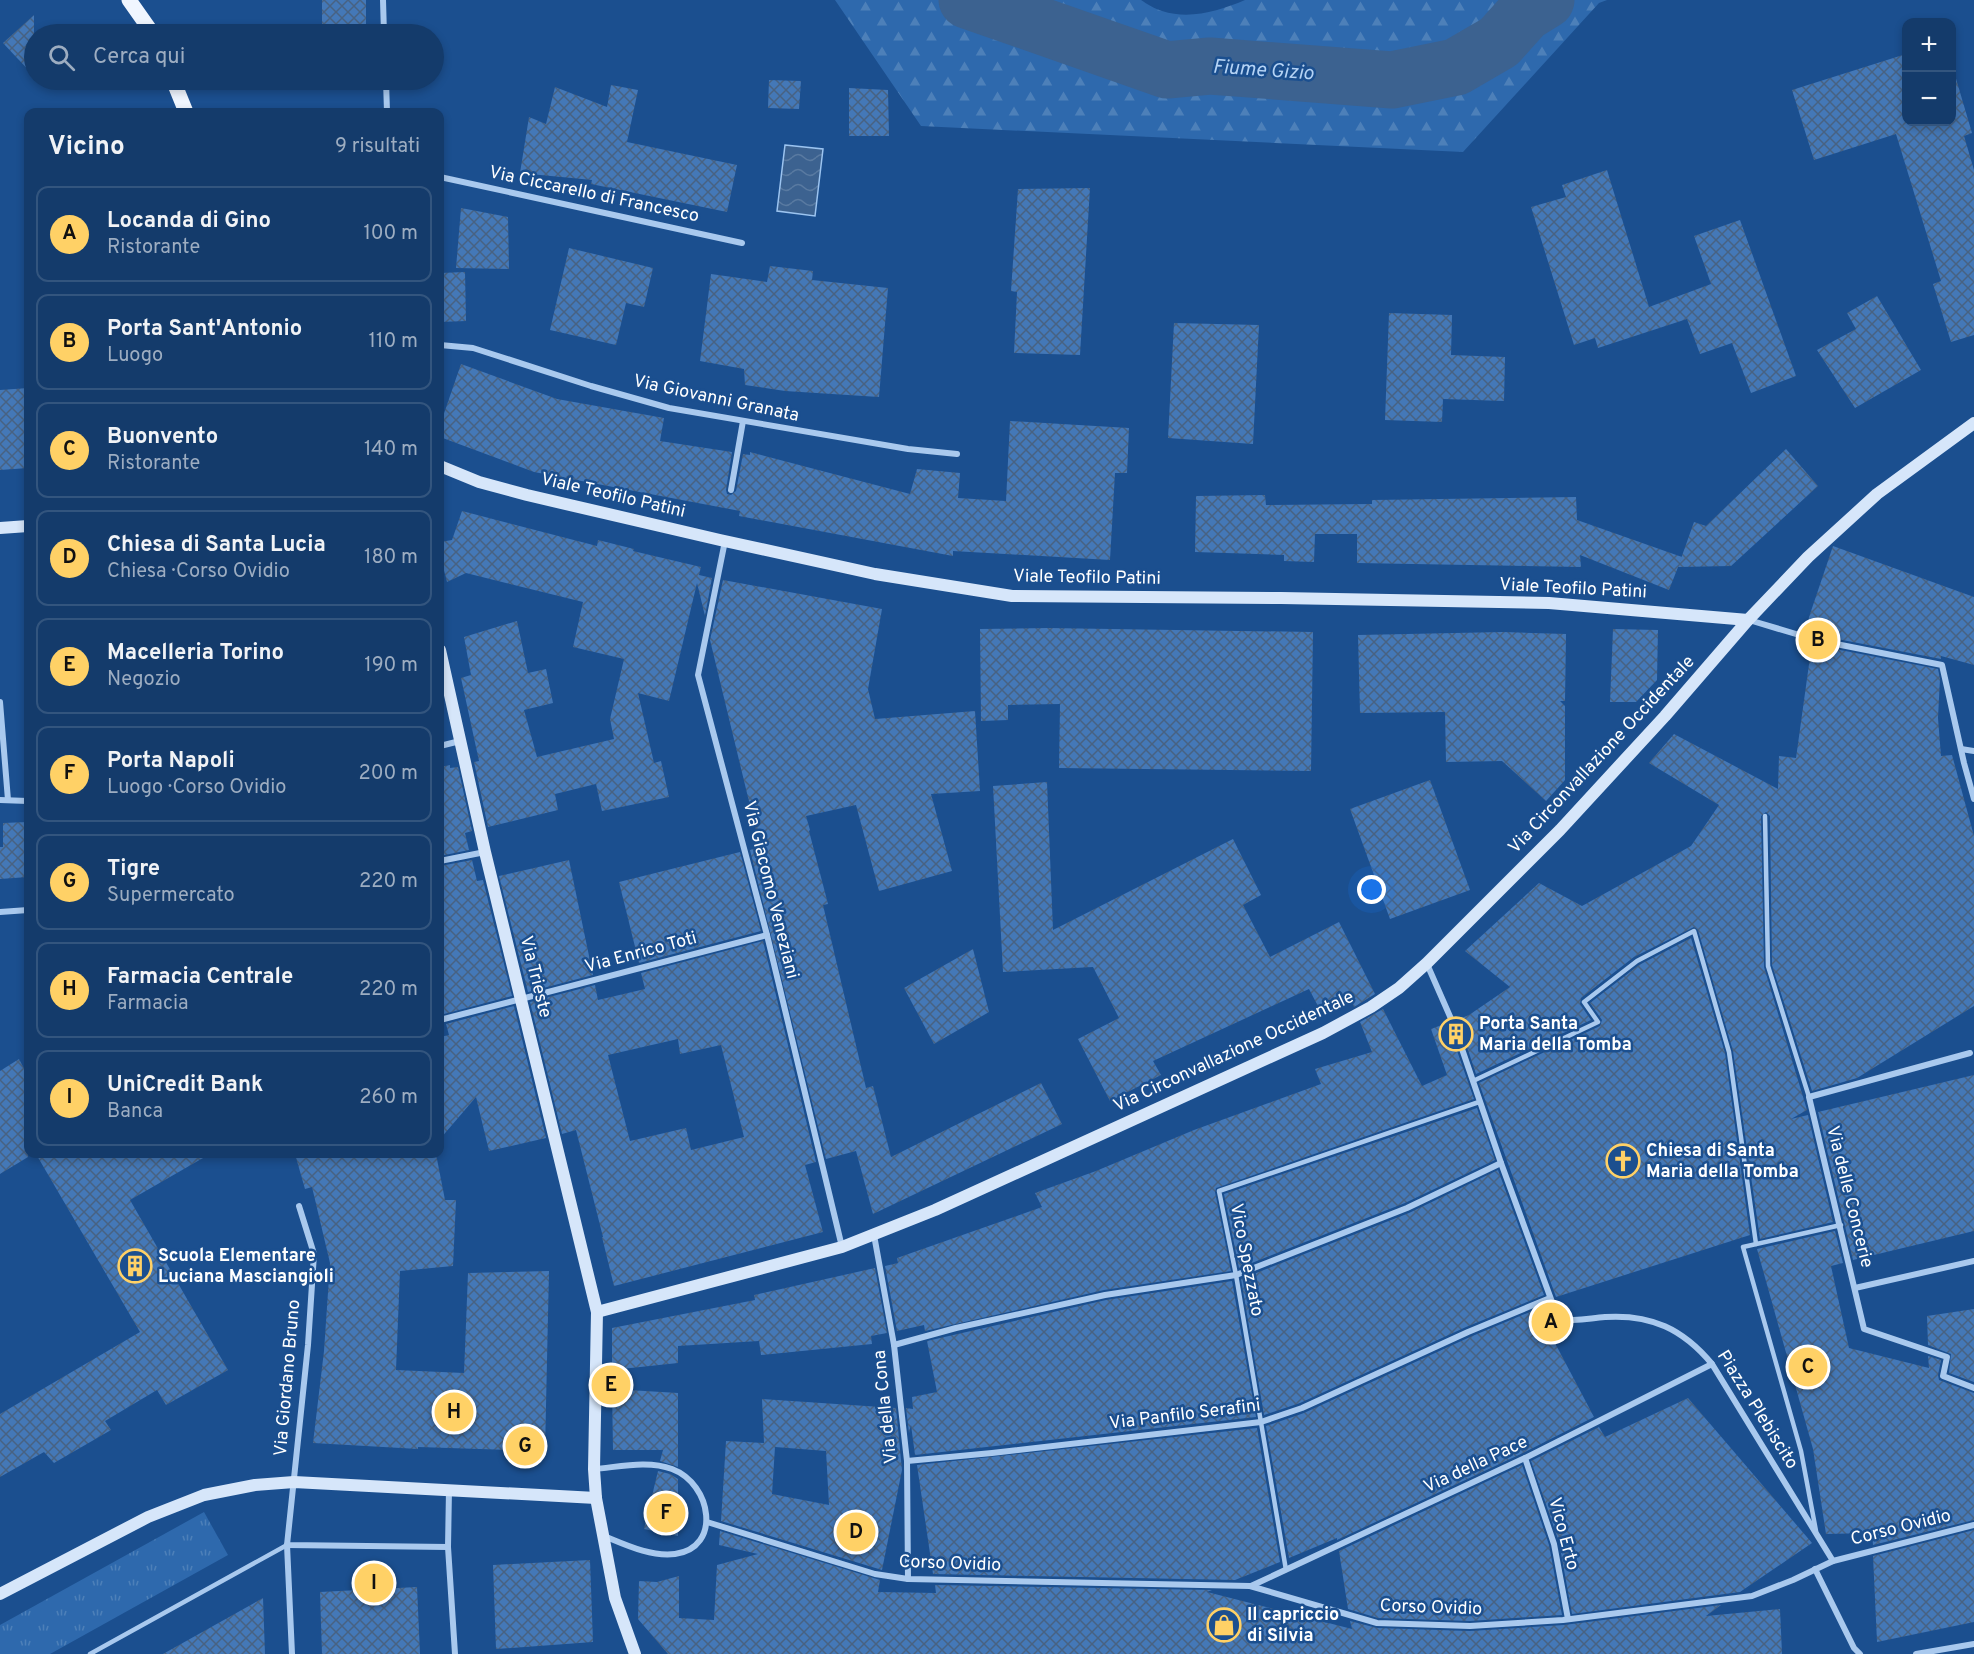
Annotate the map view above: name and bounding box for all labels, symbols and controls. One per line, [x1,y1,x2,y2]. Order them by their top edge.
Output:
map controls [1902,18,1956,126]
button: + [1902,18,1956,72]
search box [24,24,444,90]
icon: search [45,41,78,74]
text: Cerca qui [93,44,185,71]
water label: Fiume Gizio [1212,54,1315,88]
button: − [1902,72,1956,126]
text: Vicino [48,131,125,164]
text: 9 risultati [335,134,420,160]
street label: Via Ciccarello di Francesco [487,161,701,229]
text: Locanda di Gino [107,208,271,235]
text: A [62,221,77,247]
text: 100 m [363,221,418,247]
text: Ristorante [107,235,200,261]
text: Porta Sant'Antonio [107,316,302,343]
text: B [63,329,76,355]
text: 110 m [369,329,418,355]
text: Luogo [107,343,163,369]
street label: Via Giovanni Granata [631,370,801,428]
text: Buonvento [107,424,218,451]
text: C [63,437,76,463]
text: 140 m [364,437,418,463]
text: Ristorante [107,451,200,477]
street label: Viale Teofilo Patini [538,468,688,524]
text: Chiesa di Santa Lucia [107,532,326,559]
text: D [62,545,77,571]
text: 180 m [364,545,418,571]
text: Chiesa · Corso Ovidio [107,559,290,585]
street label: Viale Teofilo Patini [1013,565,1161,591]
street label: Viale Teofilo Patini [1499,574,1647,604]
pin: B [1798,618,1838,662]
text: Macelleria Torino [107,640,284,667]
street label: Via Circonvallazione Occidentale [1504,651,1700,859]
text: E [63,653,76,679]
text: 190 m [364,653,418,679]
text: Negozio [107,667,181,693]
text: Porta Napoli [107,748,235,775]
text: F [64,761,75,787]
text: 200 m [359,761,418,787]
text: Luogo · Corso Ovidio [107,775,286,801]
street label: Via Giacomo Veneziani [737,799,803,981]
text: Tigre [107,856,160,883]
text: G [63,869,76,895]
text: 220 m [359,869,418,895]
your location [1357,875,1386,904]
text: Supermercato [107,883,235,909]
street label: Via Enrico Toti [582,927,700,979]
street label: Via Trieste [514,934,556,1020]
text: Farmacia Centrale [107,964,293,991]
text: H [62,977,77,1003]
text: 220 m [359,977,418,1003]
street label: Via Circonvallazione Occidentale [1110,986,1358,1118]
text: Farmacia [107,991,189,1017]
place label: Porta Santa Maria della Tomba [1479,1013,1632,1057]
building icon: Porta Santa Maria della Tomba [1438,1016,1474,1052]
text: UniCredit Bank [107,1072,263,1099]
text: I [67,1085,72,1111]
text: 260 m [359,1085,418,1111]
text: Banca [107,1099,163,1125]
street label: Via delle Concerie [1820,1124,1878,1270]
place label: Chiesa di Santa Maria della Tomba [1646,1140,1799,1184]
church icon: Chiesa di Santa Maria della Tomba [1605,1143,1641,1179]
street label: Vico Spezzato [1224,1202,1268,1318]
place label: Scuola Elementare Luciana Masciangioli [158,1245,334,1289]
building icon: Scuola Elementare Luciana Masciangioli [117,1248,153,1284]
street label: Via Giordano Bruno [270,1299,306,1457]
pin: A [1532,1300,1570,1344]
pin: C [1788,1344,1828,1390]
street label: Piazza Plebiscito [1711,1346,1803,1474]
street label: Via della Cona [869,1349,903,1465]
pin: E [592,1362,630,1408]
pin: H [434,1390,474,1434]
street label: Via Panfilo Serafini [1108,1394,1262,1436]
pin: G [506,1424,544,1468]
street label: Via della Pace [1420,1431,1532,1499]
pin: F [646,1490,686,1536]
street label: Vico Erto [1542,1495,1584,1573]
street label: Corso Ovidio [1848,1504,1954,1552]
pin: D [836,1510,876,1555]
street label: Corso Ovidio [898,1551,1002,1577]
pin: I [354,1560,394,1606]
street label: Corso Ovidio [1379,1595,1483,1621]
place label: Il capriccio di Silvia [1247,1604,1339,1648]
shop icon: Il capriccio di Silvia [1206,1607,1242,1643]

